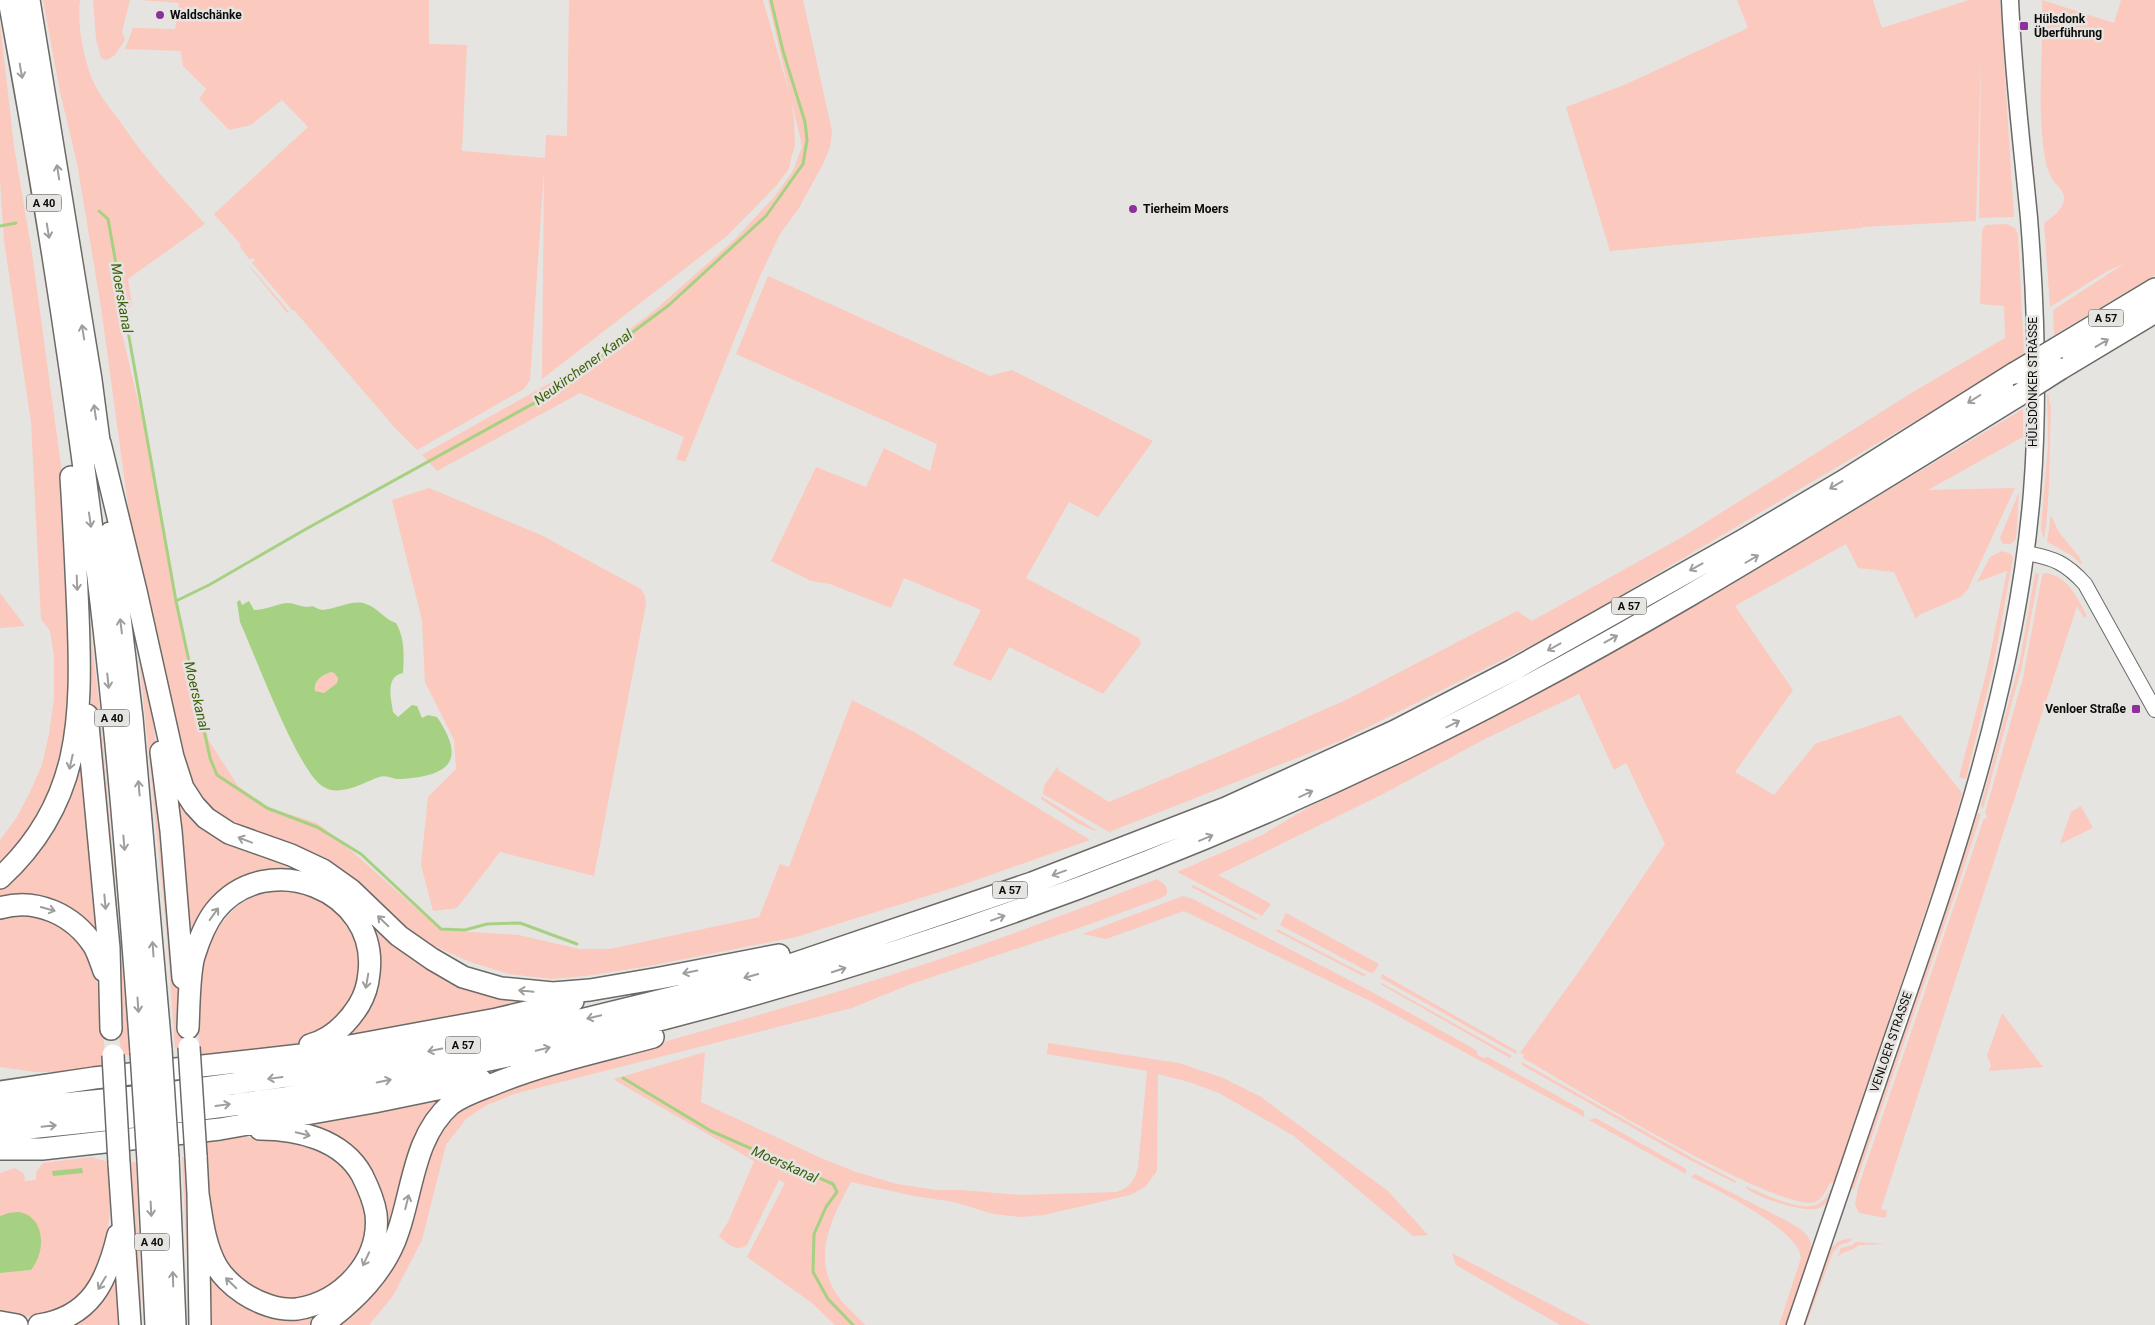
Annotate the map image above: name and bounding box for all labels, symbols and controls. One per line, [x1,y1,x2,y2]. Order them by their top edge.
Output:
place label: Waldschänke [170,8,242,22]
marker: Waldschänke [154,9,166,21]
place label: Hülsdonk Überführung [2034,12,2102,40]
marker: Hülsdonk Überführung [2018,20,2030,32]
one-way arrow [17,62,27,78]
one-way arrow [52,164,62,180]
road number: A 40 [27,194,62,212]
place label: Tierheim Moers [1143,202,1229,216]
marker: Tierheim Moers [1127,203,1139,215]
one-way arrow [43,223,53,239]
water label: Moerskanal [108,262,136,335]
road number: A 57 [2088,310,2124,326]
street label: HÜLSDONKER STRASSE [2025,317,2040,447]
one-way arrow [78,325,88,341]
water label: Neukirchener Kanal [531,326,636,408]
one-way arrow [2094,338,2108,348]
one-way arrow [1967,394,1981,405]
one-way arrow [90,404,100,420]
one-way arrow [1830,481,1844,491]
one-way arrow [85,511,95,527]
one-way arrow [1745,553,1759,563]
one-way arrow [1689,563,1703,573]
one-way arrow [72,575,82,591]
road number: A 57 [1612,598,1646,614]
one-way arrow [116,618,126,634]
one-way arrow [1604,634,1618,644]
one-way arrow [1548,643,1562,653]
water label: Moerskanal [181,660,213,733]
one-way arrow [103,673,113,689]
place label: Venloer Straße [2045,702,2127,716]
marker: Venloer Straße [2130,703,2142,715]
road number: A 40 [94,710,130,726]
one-way arrow [1445,719,1460,729]
one-way arrow [66,754,75,770]
one-way arrow [134,780,143,796]
one-way arrow [1298,789,1313,798]
one-way arrow [1198,833,1213,842]
one-way arrow [238,834,253,844]
one-way arrow [119,835,129,851]
one-way arrow [1052,869,1067,878]
road number: A 57 [992,882,1028,898]
one-way arrow [100,893,109,909]
one-way arrow [39,905,55,915]
one-way arrow [209,907,219,921]
one-way arrow [990,913,1006,922]
one-way arrow [376,915,389,927]
one-way arrow [149,942,158,958]
one-way arrow [831,965,847,974]
one-way arrow [683,968,699,978]
one-way arrow [744,972,760,981]
one-way arrow [362,973,372,989]
one-way arrow [518,986,534,995]
street label: VENLOER STRASSE [1867,990,1915,1094]
one-way arrow [133,996,142,1012]
one-way arrow [587,1013,603,1022]
road number: A 57 [446,1036,480,1054]
one-way arrow [535,1044,551,1053]
one-way arrow [427,1046,443,1056]
one-way arrow [267,1073,283,1083]
one-way arrow [375,1075,391,1085]
one-way arrow [215,1100,231,1110]
one-way arrow [40,1121,56,1131]
one-way arrow [294,1130,310,1139]
water label: Moerskanal [749,1142,821,1186]
one-way arrow [403,1194,412,1210]
one-way arrow [146,1200,155,1216]
road number: A 40 [134,1234,170,1250]
one-way arrow [361,1251,371,1266]
one-way arrow [168,1271,178,1287]
one-way arrow [96,1275,106,1289]
one-way arrow [225,1277,237,1289]

